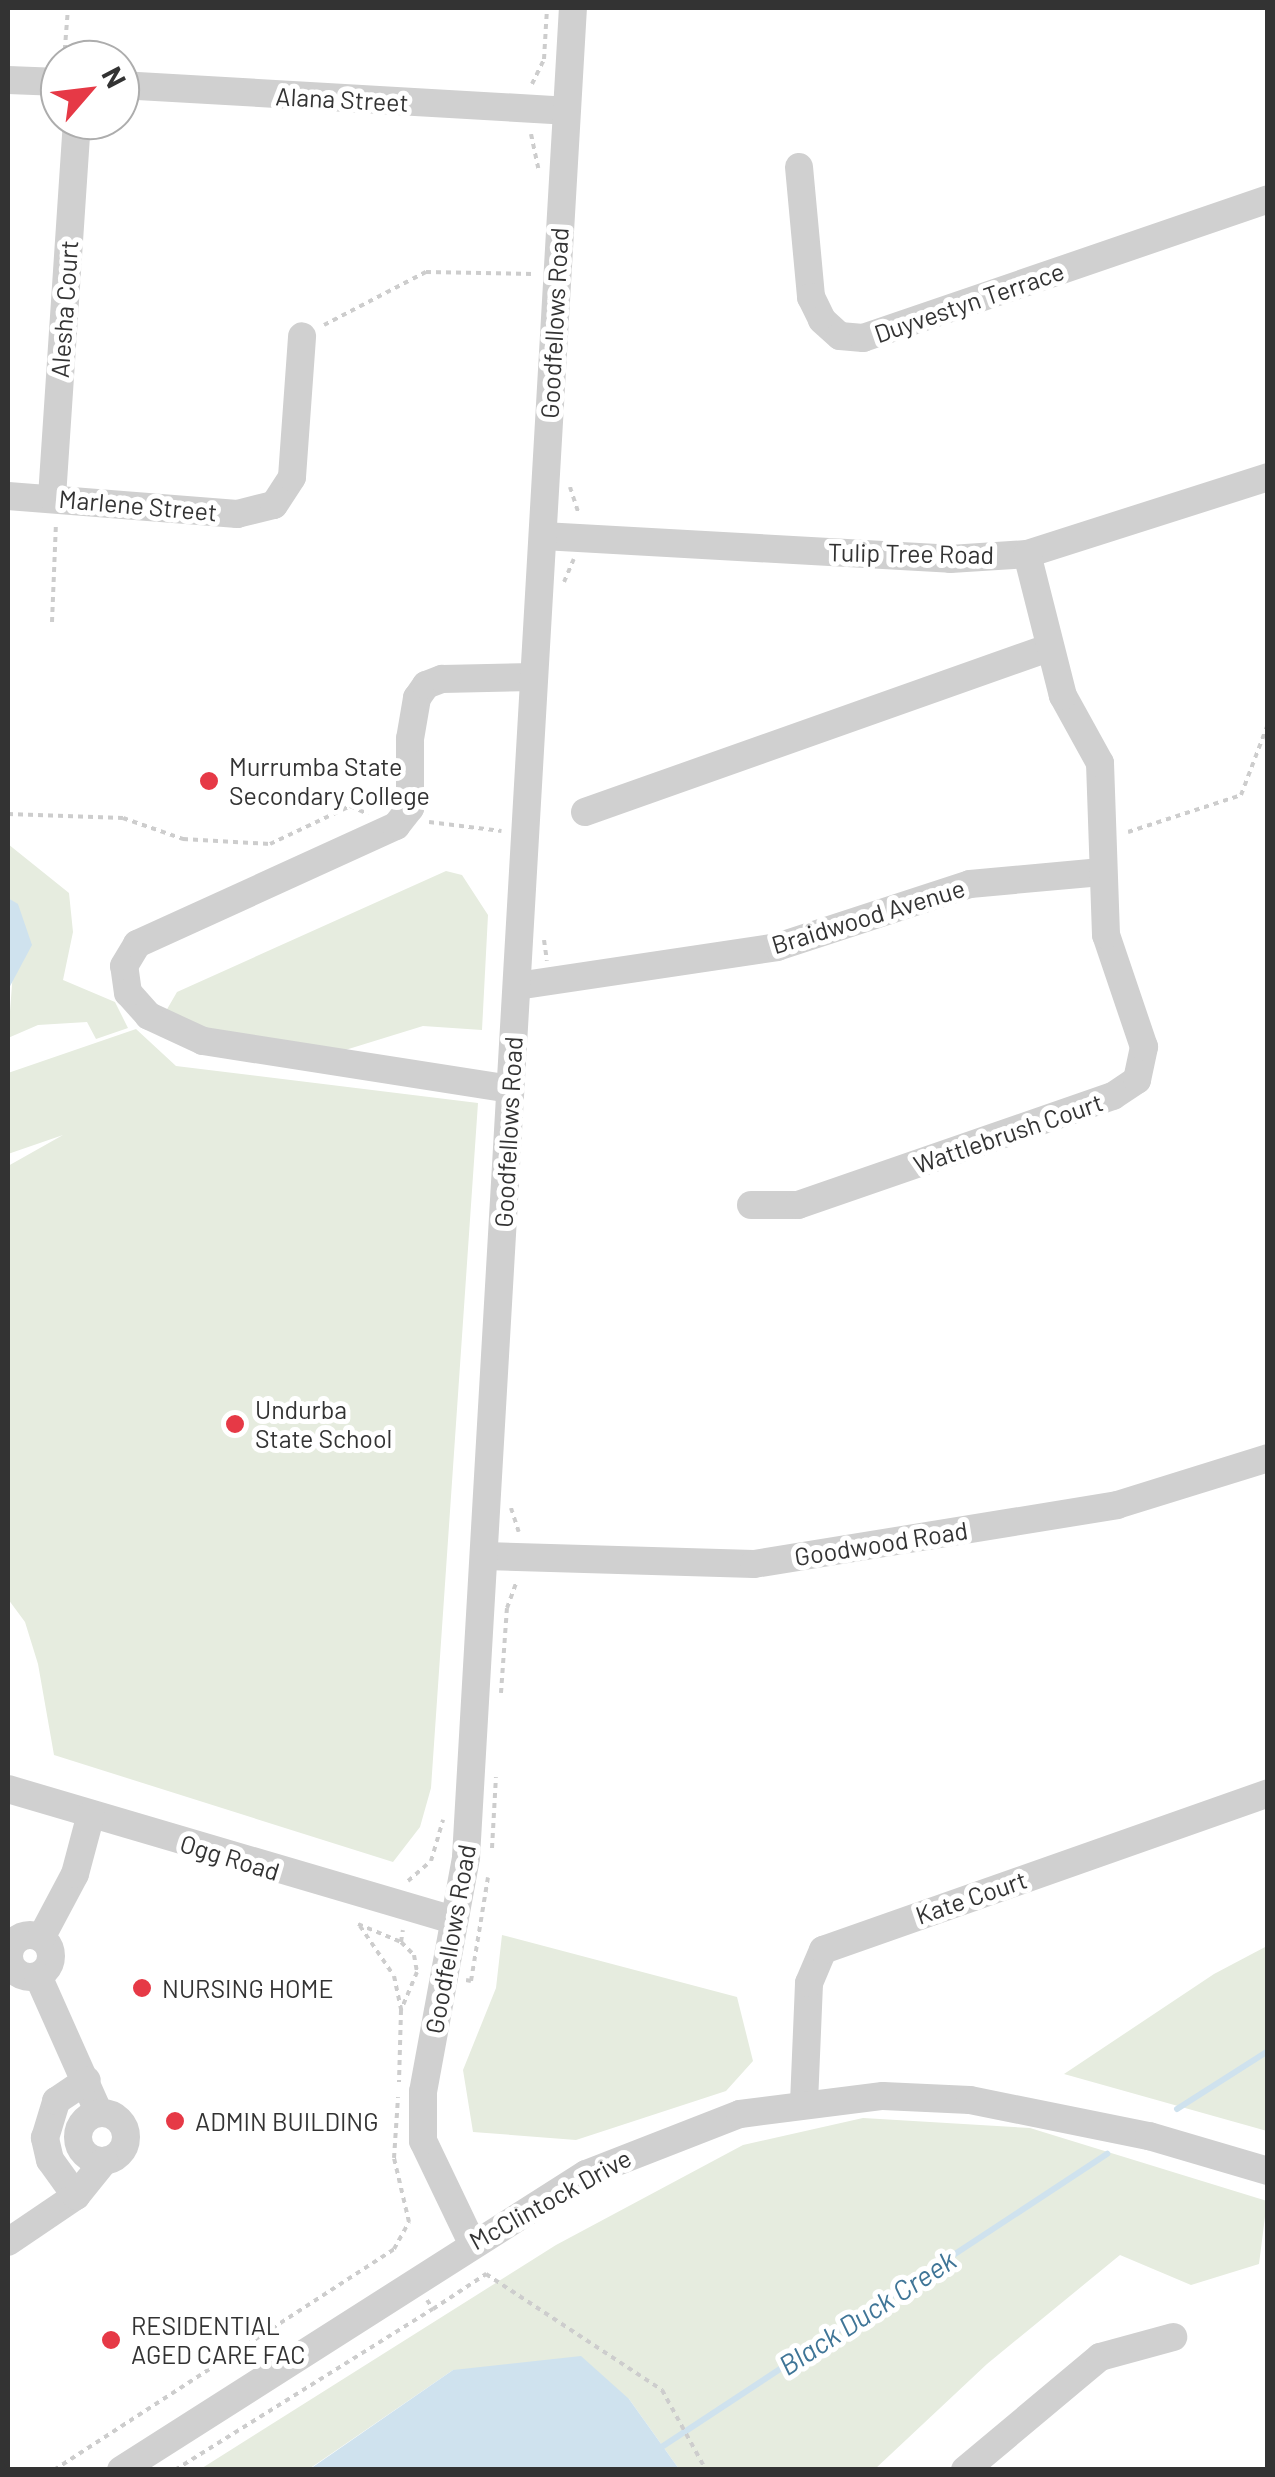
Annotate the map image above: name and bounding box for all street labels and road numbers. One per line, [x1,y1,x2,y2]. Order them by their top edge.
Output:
street label: Alana Street [275,81,409,117]
street label: Goodfellows Road [534,227,574,419]
street label: Alesha Court [44,239,84,379]
street label: Duyvestyn Terrace [870,255,1068,349]
street label: Marlene Street [58,483,218,527]
street label: Tulip Tree Road [828,537,994,569]
street label: Braidwood Avenue [768,872,968,960]
street label: Goodfellows Road [488,1036,528,1228]
street label: Wattlebrush Court [909,1087,1107,1179]
street label: Goodwood Road [792,1514,970,1572]
street label: Ogg Road [177,1828,283,1886]
street label: Goodfellows Road [419,1842,481,2036]
street label: Kate Court [911,1864,1031,1930]
street label: McClintock Drive [464,2142,636,2256]

